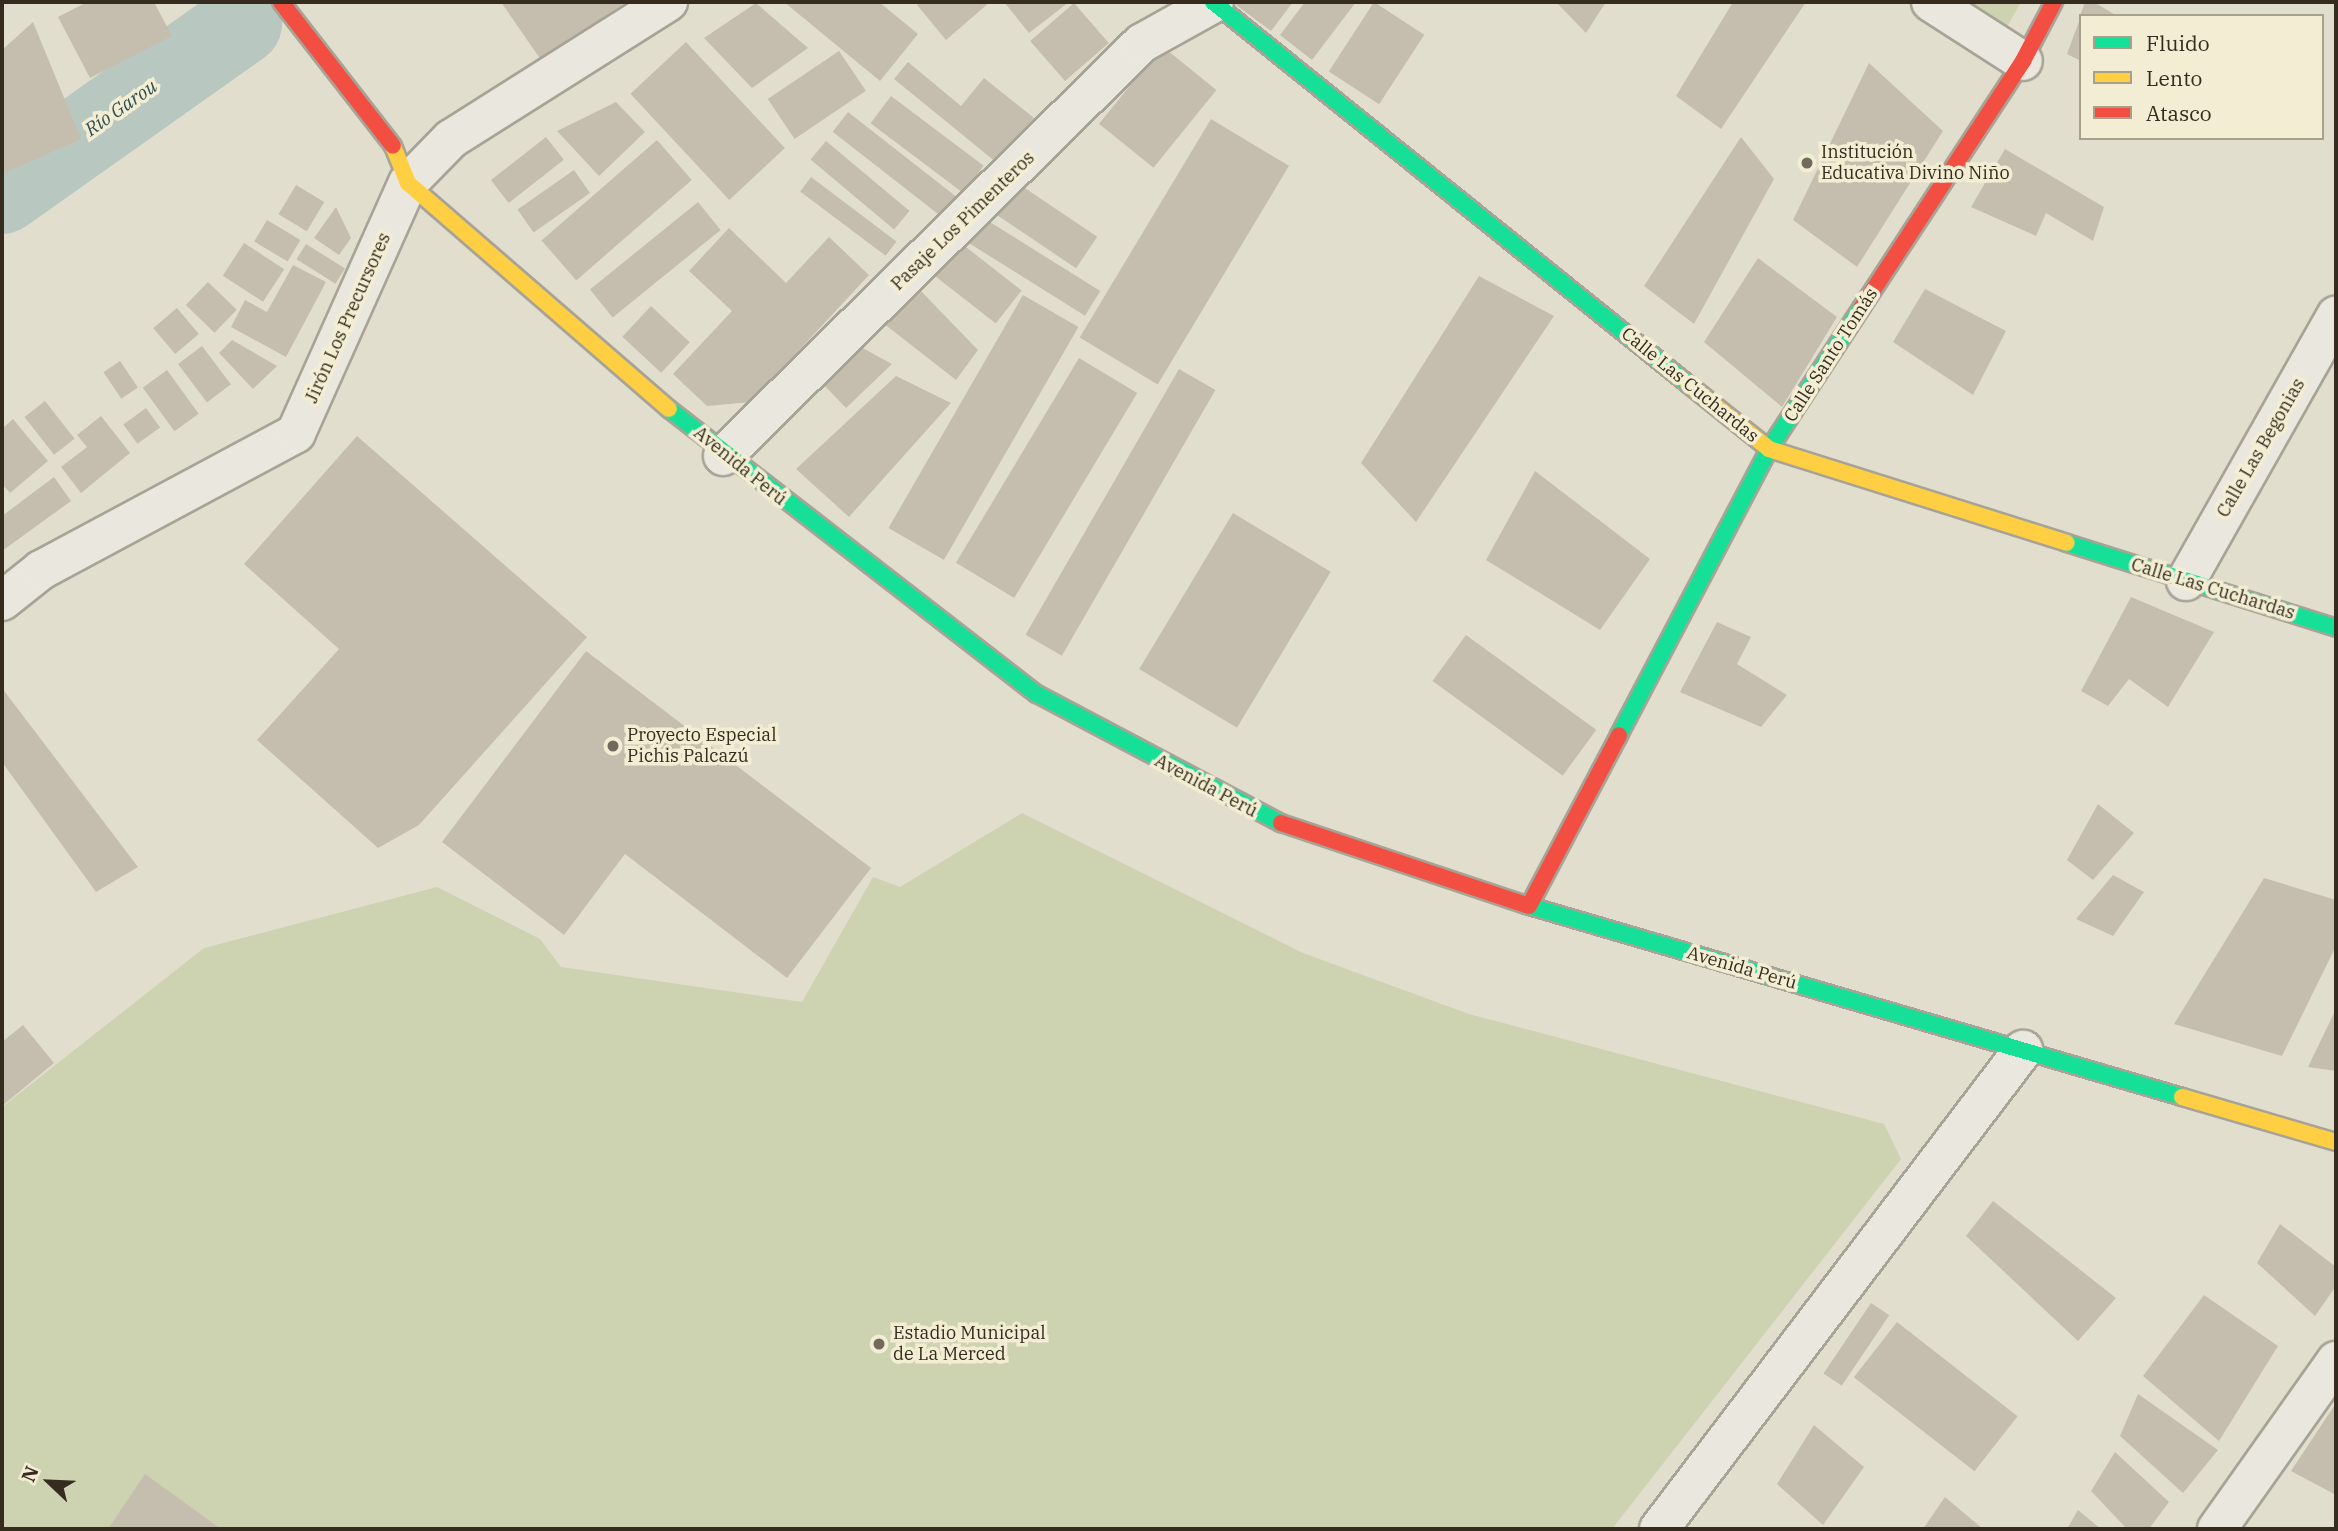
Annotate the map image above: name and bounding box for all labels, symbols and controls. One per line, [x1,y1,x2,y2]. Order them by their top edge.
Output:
legend [2079,14,2324,140]
text: Fluido [2146,29,2210,57]
text: Lento [2146,64,2202,92]
water label: Río Garou [81,75,161,141]
text: Atasco [2146,99,2212,127]
place label: Institución Educativa Divino Niño [1821,142,2010,184]
street label: Pasaje Los Pimenteros [887,147,1039,295]
marker: Institución Educativa Divino Niño [1799,155,1815,171]
street label: Jirón Los Precursores [301,230,395,406]
street label: Calle Santo Tomás [1780,284,1882,426]
street label: Calle Las Cuchardas [1617,323,1763,447]
street label: Calle Las Begonias [2212,375,2310,521]
street label: Avenida Perú [689,422,791,510]
street label: Calle Las Cuchardas [2128,554,2298,624]
place label: Proyecto Especial Pichis Palcazú [627,725,777,768]
marker: Proyecto Especial Pichis Palcazú [605,738,621,754]
street label: Avenida Perú [1151,750,1261,822]
street label: Avenida Perú [1685,942,1799,994]
place label: Estadio Municipal de La Merced [893,1323,1046,1366]
marker: Estadio Municipal de La Merced [871,1336,887,1352]
north arrow [14,1447,84,1517]
text: N [16,1462,44,1485]

